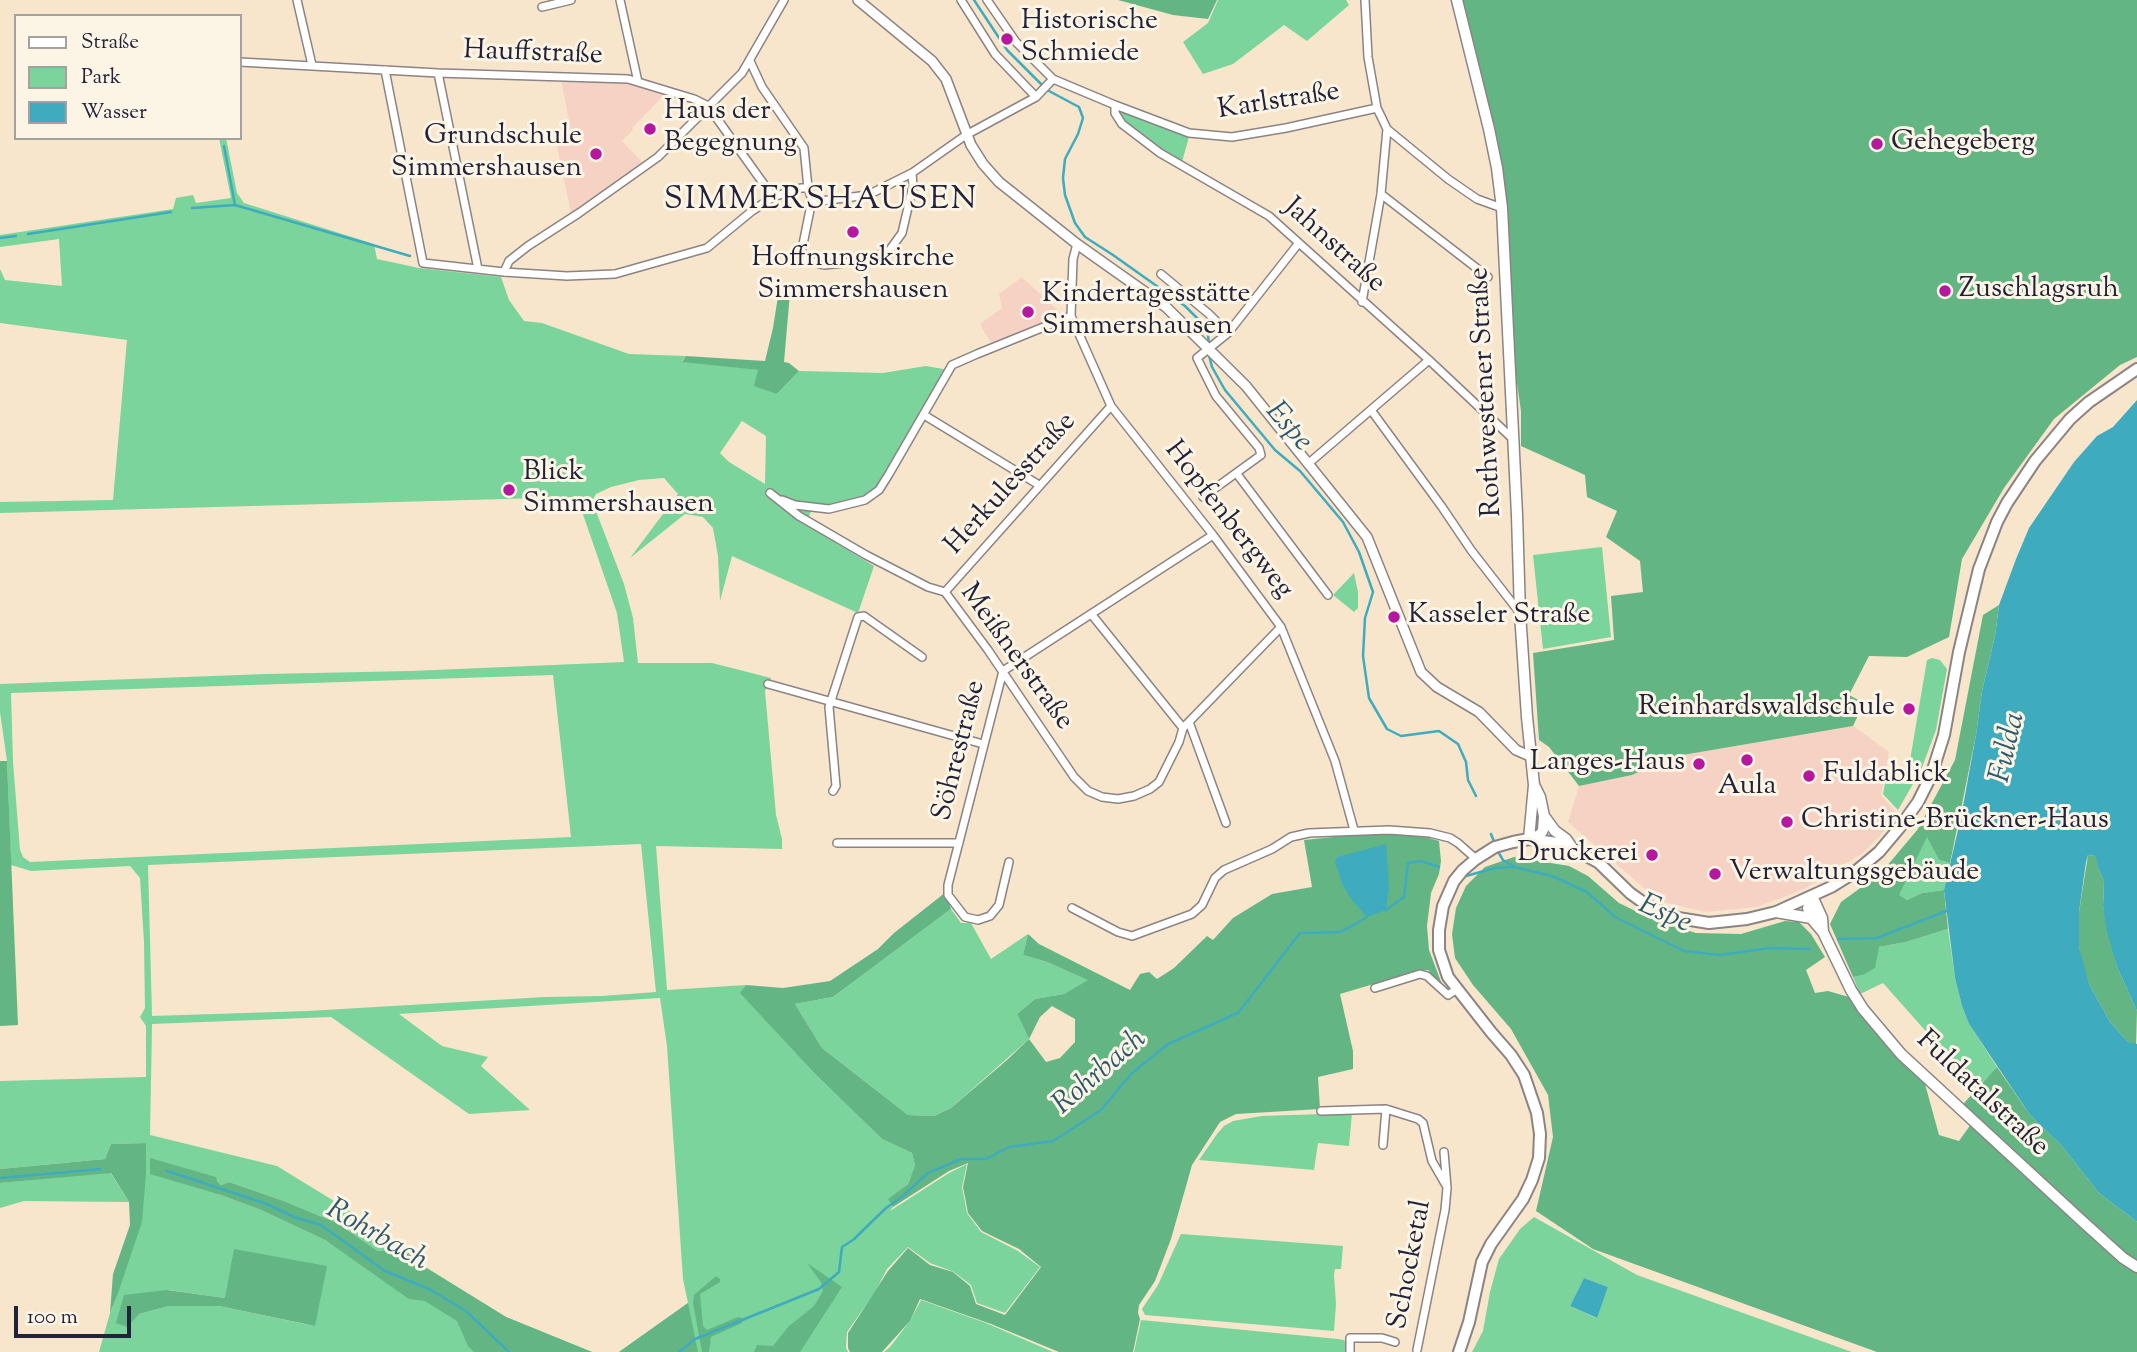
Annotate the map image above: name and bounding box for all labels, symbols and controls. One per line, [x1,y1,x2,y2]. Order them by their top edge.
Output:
place label: Historische Schmiede [1021,6,1158,72]
legend [14,14,242,140]
text: Straße [81,28,139,58]
marker: Historische Schmiede [999,31,1015,47]
street label: Hauffstraße [463,36,603,74]
text: Park [81,63,121,93]
street label: Karlstraße [1216,77,1342,129]
place label: Haus der Begegnung [664,96,797,162]
text: Wasser [81,98,147,128]
place label: Grundschule Simmershausen [391,121,582,187]
marker: Haus der Begegnung [642,121,658,137]
place label: Gehegeberg [1891,127,2035,161]
marker: Gehegeberg [1869,136,1885,152]
marker: Grundschule Simmershausen [588,146,604,162]
district label: SIMMERSHAUSEN [665,184,977,222]
street label: Jahnstraße [1275,192,1391,302]
marker: Hoffnungskirche Simmershausen [845,224,861,240]
place label: Hoffnungskirche Simmershausen [751,243,955,309]
street label: Rothwestener Straße [1465,266,1511,518]
place label: Zuschlagsruh [1959,274,2119,308]
place label: Kindertagesstätte Simmershausen [1042,279,1251,345]
marker: Zuschlagsruh [1937,283,1953,299]
marker: Kindertagesstätte Simmershausen [1020,304,1036,320]
water label: Espe [1256,396,1318,460]
street label: Herkulesstraße [939,407,1085,563]
street label: Hopfenbergweg [1155,436,1299,606]
place label: Blick Simmershausen [523,457,714,523]
marker: Blick Simmershausen [501,482,517,498]
street label: Meißnerstraße [951,578,1079,738]
place label: Kasseler Straße [1408,600,1591,634]
marker: Kasseler Straße [1386,609,1402,625]
street label: Söhrestraße [927,677,995,825]
place label: Reinhardswaldschule [1638,692,1895,726]
marker: Reinhardswaldschule [1901,701,1917,717]
water label: Fulda [1984,709,2036,787]
place label: Langes-Haus [1530,747,1685,781]
marker: Aula [1739,752,1755,768]
marker: Langes-Haus [1691,756,1707,772]
place label: Fuldablick [1823,759,1949,793]
marker: Fuldablick [1801,768,1817,784]
place label: Aula [1718,771,1776,805]
place label: Christine-Brückner-Haus [1801,805,2109,839]
marker: Christine-Brückner-Haus [1779,814,1795,830]
place label: Druckerei [1517,838,1638,872]
marker: Druckerei [1644,847,1660,863]
place label: Verwaltungsgebäude [1729,857,1979,891]
marker: Verwaltungsgebäude [1707,866,1723,882]
water label: Espe [1632,888,1696,944]
water label: Rohrbach [1047,1024,1155,1124]
street label: Fuldatalstraße [1908,1025,2054,1165]
water label: Rohrbach [318,1193,434,1281]
street label: Schocketal [1383,1197,1441,1333]
scale bar [18,1292,135,1336]
text: 100 m [27,1303,78,1333]

